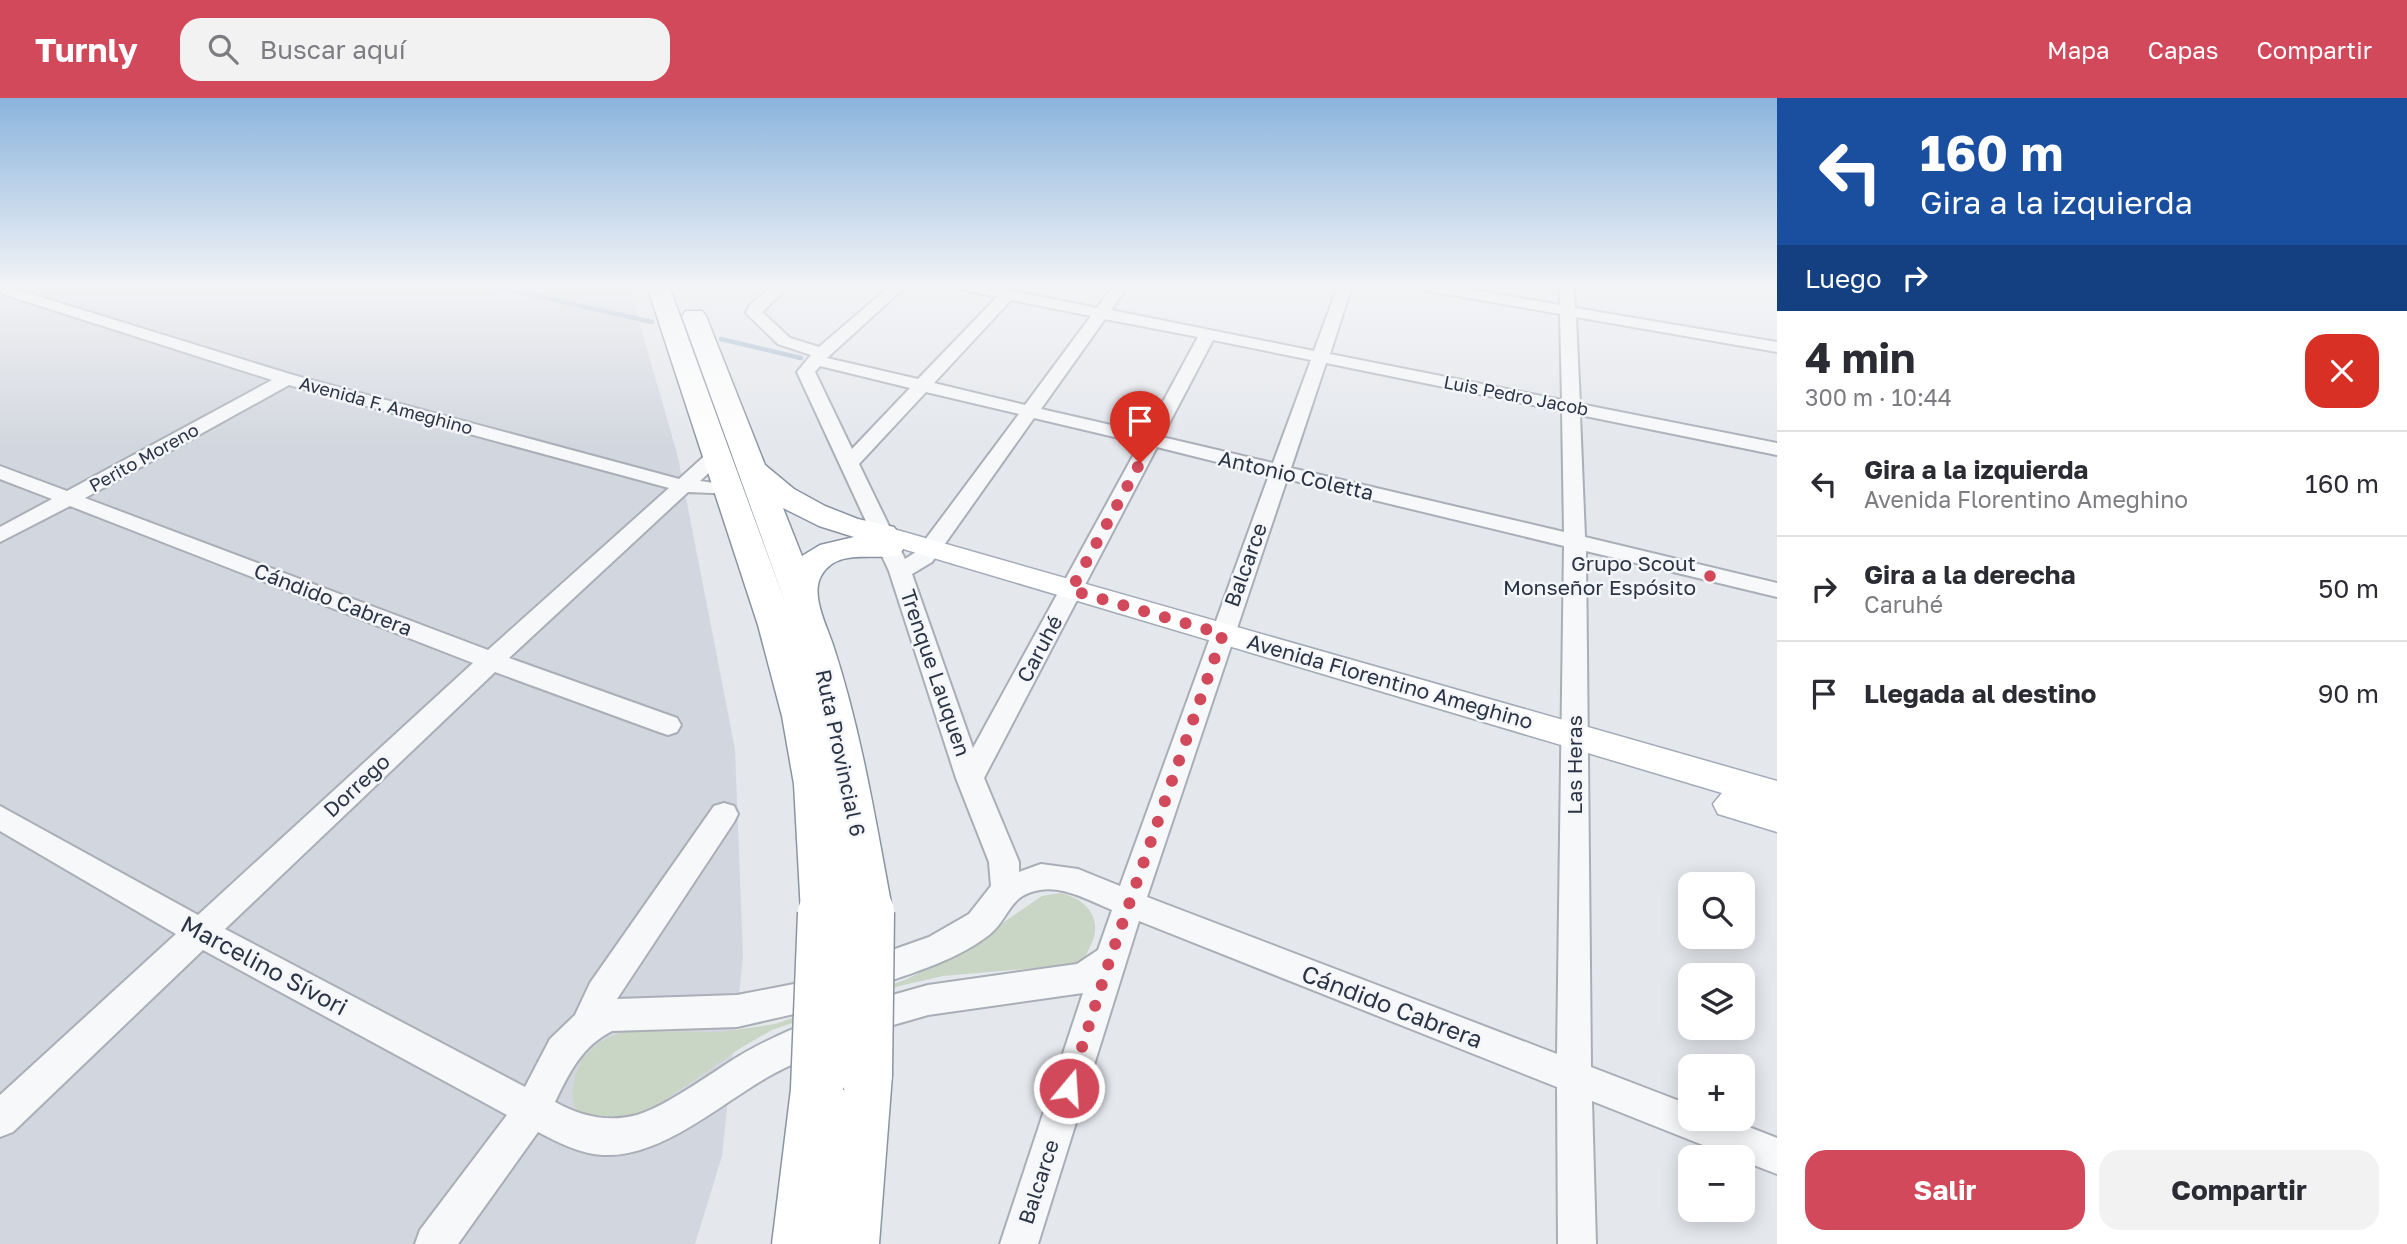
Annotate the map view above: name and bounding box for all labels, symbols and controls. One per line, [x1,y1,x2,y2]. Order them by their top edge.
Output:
search box [180,18,670,81]
text: Turnly [35,30,138,69]
icon: search [204,30,242,68]
text: Buscar aquí [260,34,406,65]
text: Mapa [2047,35,2110,64]
text: Capas [2148,35,2218,64]
text: Compartir [2256,35,2372,64]
text: 160 m [1920,123,2063,182]
icon: left [1805,126,1896,217]
text: Gira a la izquierda [1920,183,2193,221]
icon: right [1896,259,1934,297]
text: Luego [1805,263,1882,294]
text: 4 min [1805,332,1915,382]
button: close [2305,334,2379,408]
street label: Luis Pedro Jacob [1442,370,1590,420]
street label: Avenida F. Ameghino [297,371,475,439]
text: 300 m · 10:44 [1805,383,1952,411]
pin [1110,391,1170,463]
icon: arrive [1121,402,1159,440]
street label: Perito Moreno [85,418,202,496]
street label: Antonio Coletta [1216,445,1376,505]
text: Gira a la izquierda [1864,454,2088,485]
icon: left [1805,465,1843,503]
text: 160 m [2305,468,2379,499]
text: Avenida Florentino Ameghino [1864,485,2188,513]
street label: Balcarce [1218,519,1272,610]
place label: Grupo Scout Monseñor Espósito [1503,550,1696,600]
street label: Cándido Cabrera [251,557,416,641]
text: Gira a la derecha [1864,559,2076,590]
marker: Grupo Scout Monseñor Espósito [1702,568,1718,584]
icon: right [1805,570,1843,608]
text: 50 m [2318,573,2379,604]
street label: Trenque Lauquen [895,586,977,760]
text: Caruhé [1864,590,1943,618]
street label: Caruhé [1011,611,1068,686]
street label: Avenida Florentino Ameghino [1244,628,1536,734]
street label: Ruta Provincial 6 [811,667,871,839]
icon: arrive [1805,675,1843,713]
text: Llegada al destino [1864,678,2096,709]
text: 90 m [2318,678,2379,709]
street label: Las Heras [1561,715,1587,815]
street label: Dorrego [318,748,395,822]
map controls [1678,872,1755,1222]
button: search [1678,872,1755,949]
street label: Marcelino Sívori [176,909,353,1021]
street label: Cándido Cabrera [1298,958,1487,1053]
button: layers [1678,963,1755,1040]
position arrow [1032,1051,1106,1125]
button: + [1678,1054,1755,1131]
street label: Balcarce [1012,1136,1064,1227]
button: − [1678,1145,1755,1222]
button: Salir [1805,1150,2085,1230]
button: Compartir [2099,1150,2379,1230]

